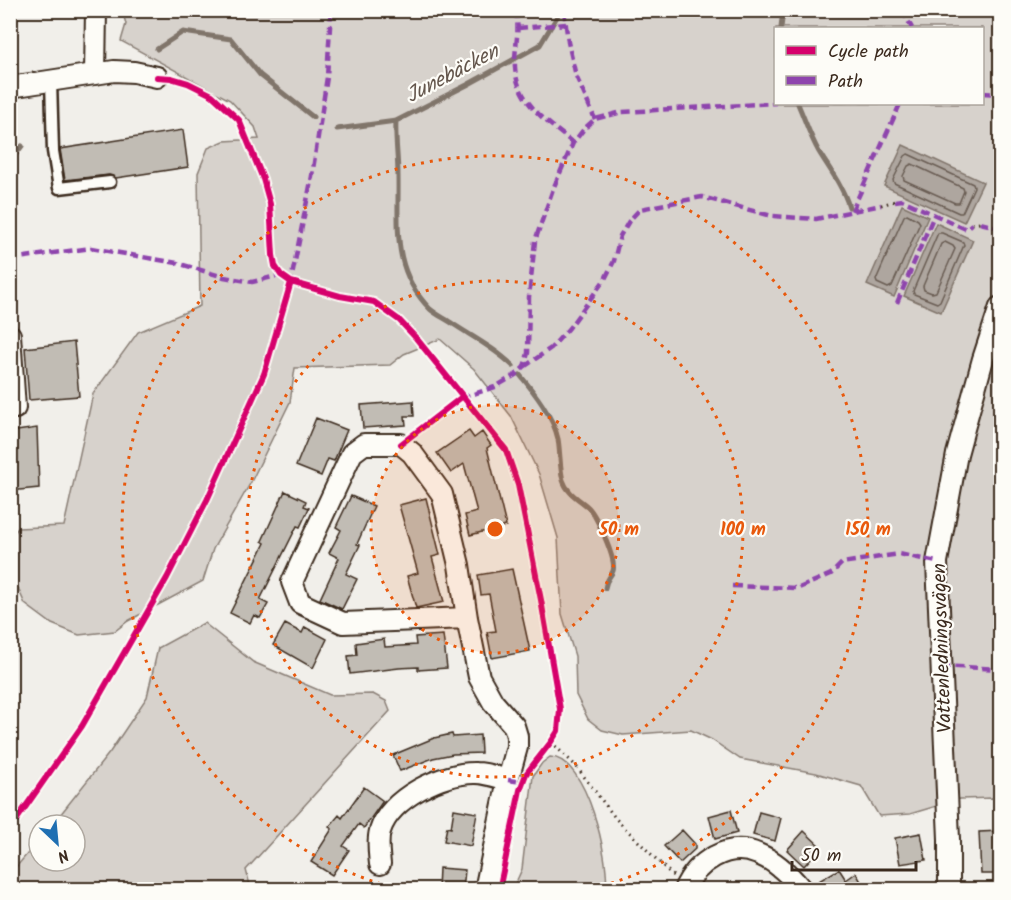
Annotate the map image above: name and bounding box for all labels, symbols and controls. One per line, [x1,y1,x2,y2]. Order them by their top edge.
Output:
legend [774,27,984,105]
water label: Junebäcken [400,35,507,113]
text: Cycle path [828,38,909,67]
text: Path [828,68,863,97]
text: 50 m [598,516,639,545]
text: 100 m [720,516,766,545]
text: 150 m [845,516,891,545]
centre of rings [485,519,505,539]
street label: Vattenledningsvägen [924,562,962,734]
north arrow [27,813,87,873]
scale bar [792,834,916,872]
text: N [53,842,73,869]
text: 50 m [801,842,841,871]

